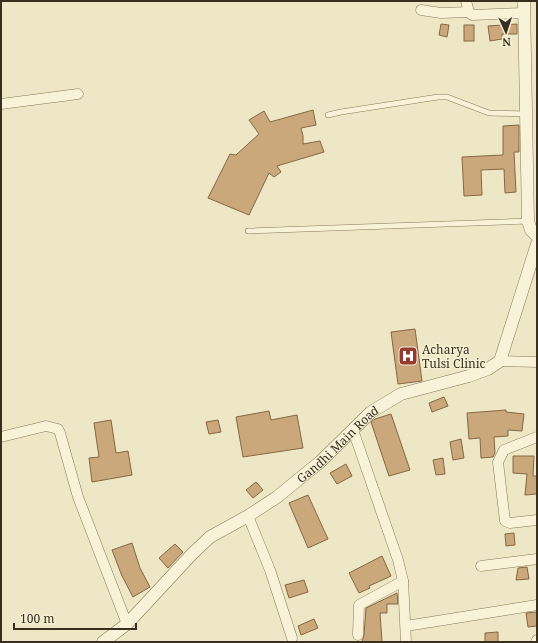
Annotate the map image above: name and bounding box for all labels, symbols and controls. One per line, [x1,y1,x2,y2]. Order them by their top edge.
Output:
north arrow [486,12,526,52]
text: N [501,35,511,50]
place label: Acharya Tulsi Clinic [422,341,486,372]
hospital icon: Acharya Tulsi Clinic [397,345,419,367]
street label: Gandhi Main Road [293,401,382,486]
scale bar [14,605,136,631]
text: 100 m [20,610,55,627]

